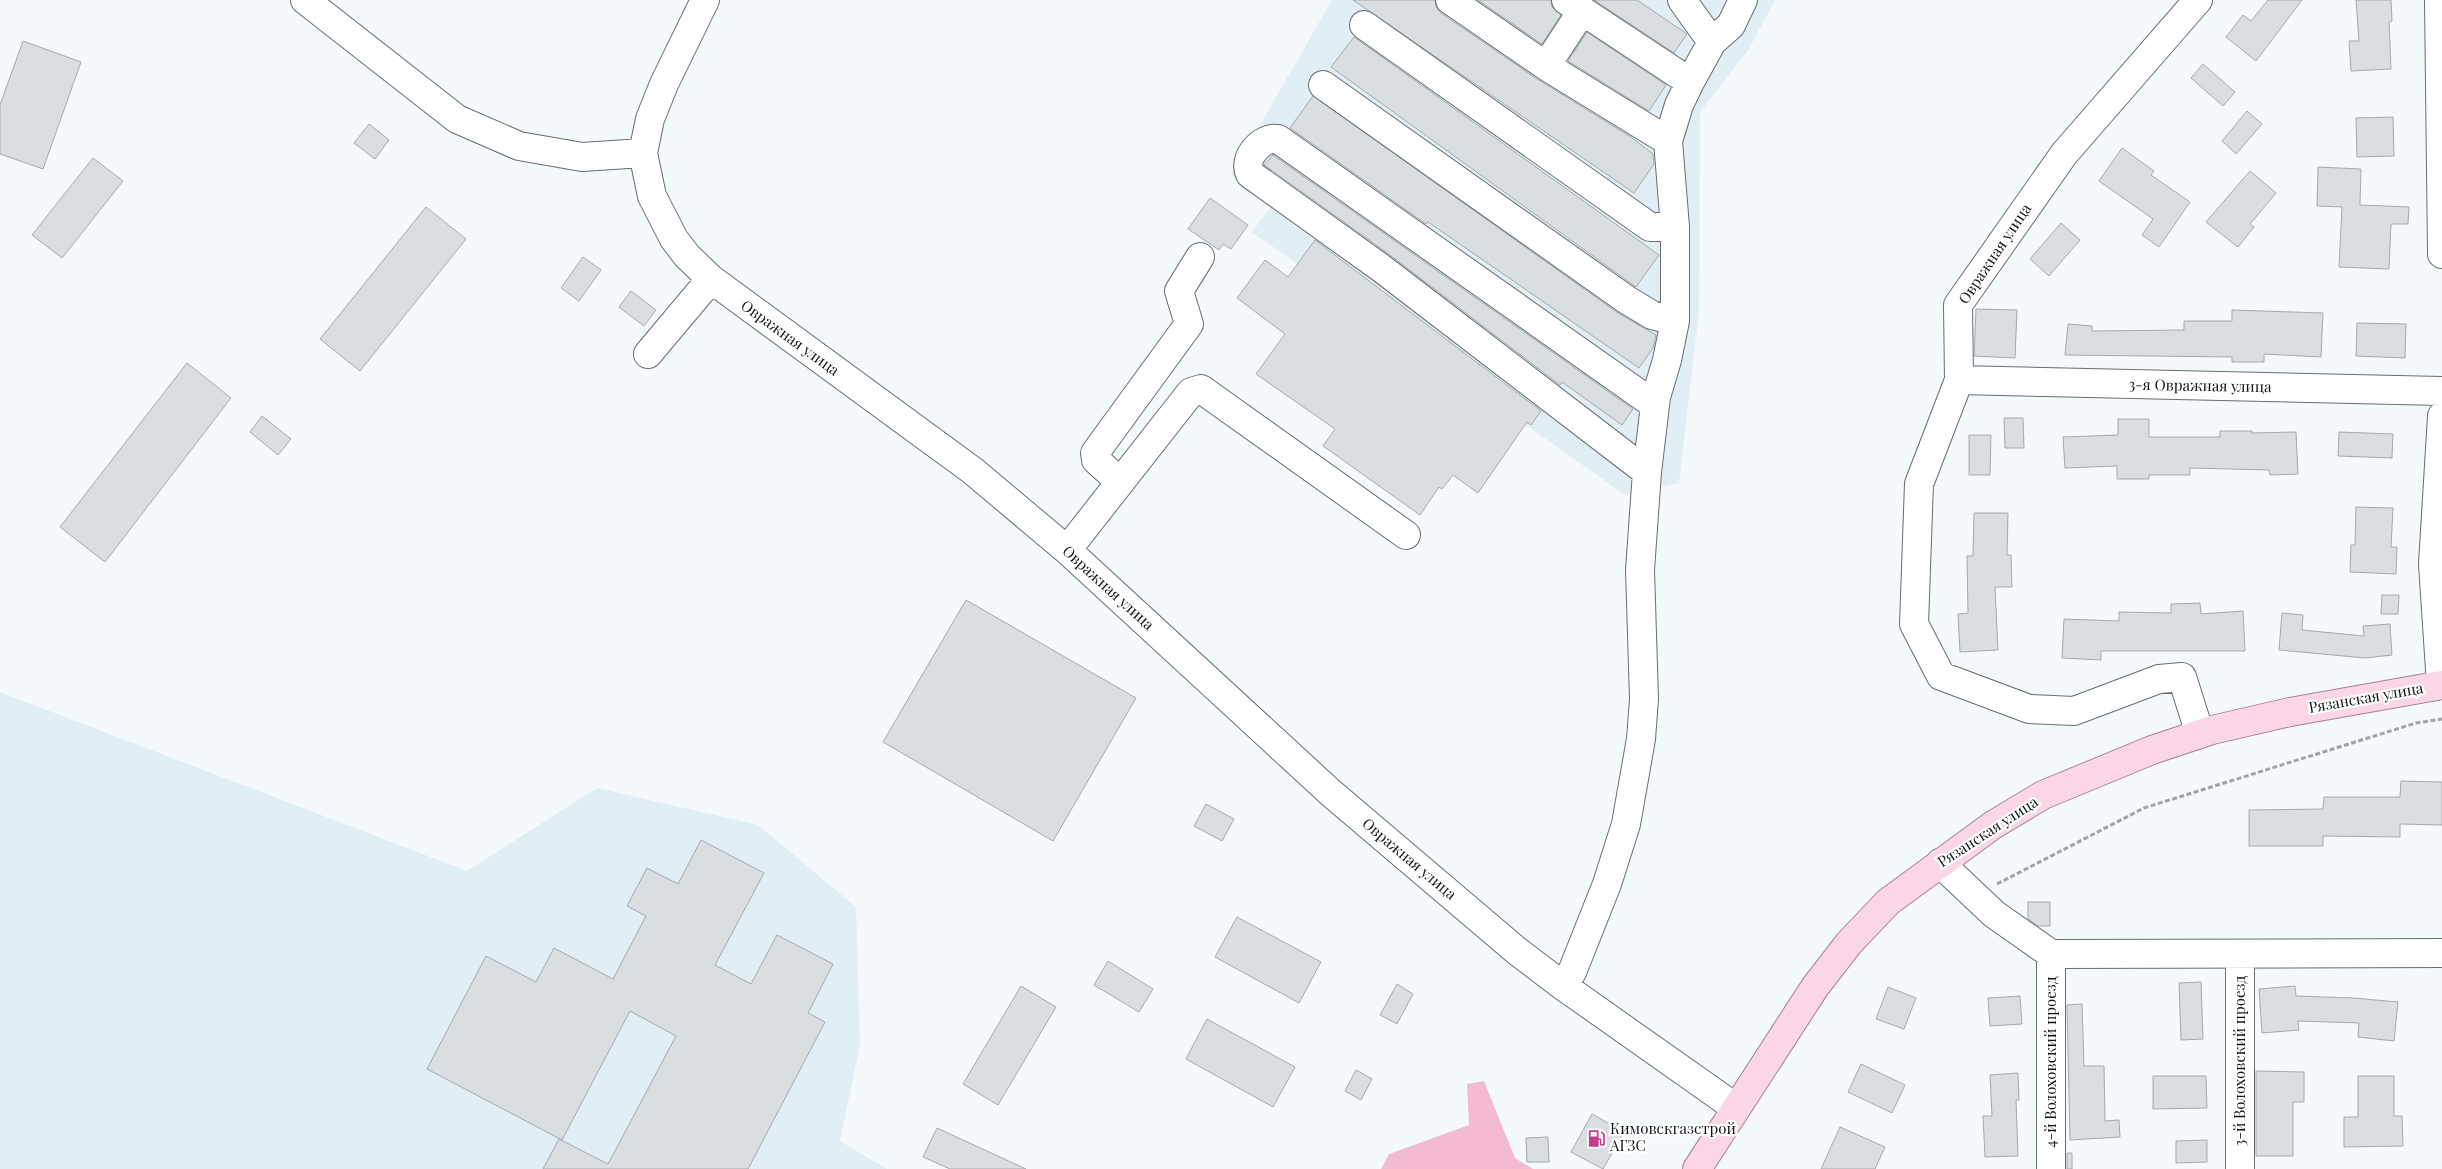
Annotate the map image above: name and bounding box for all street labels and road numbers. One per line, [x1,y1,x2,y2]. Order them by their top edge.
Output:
street label: Овражная улица [1953,199,2035,308]
street label: Овражная улица [737,295,844,380]
street label: 3-я Овражная улица [2128,374,2272,396]
street label: Овражная улица [1058,541,1159,634]
street label: Рязанская улица [2307,677,2425,717]
street label: Рязанская улица [1933,791,2042,871]
street label: Овражная улица [1358,813,1461,904]
street label: 3-й Волоховский проезд [2229,975,2249,1146]
street label: 4-й Волоховский проезд [2040,976,2060,1148]

